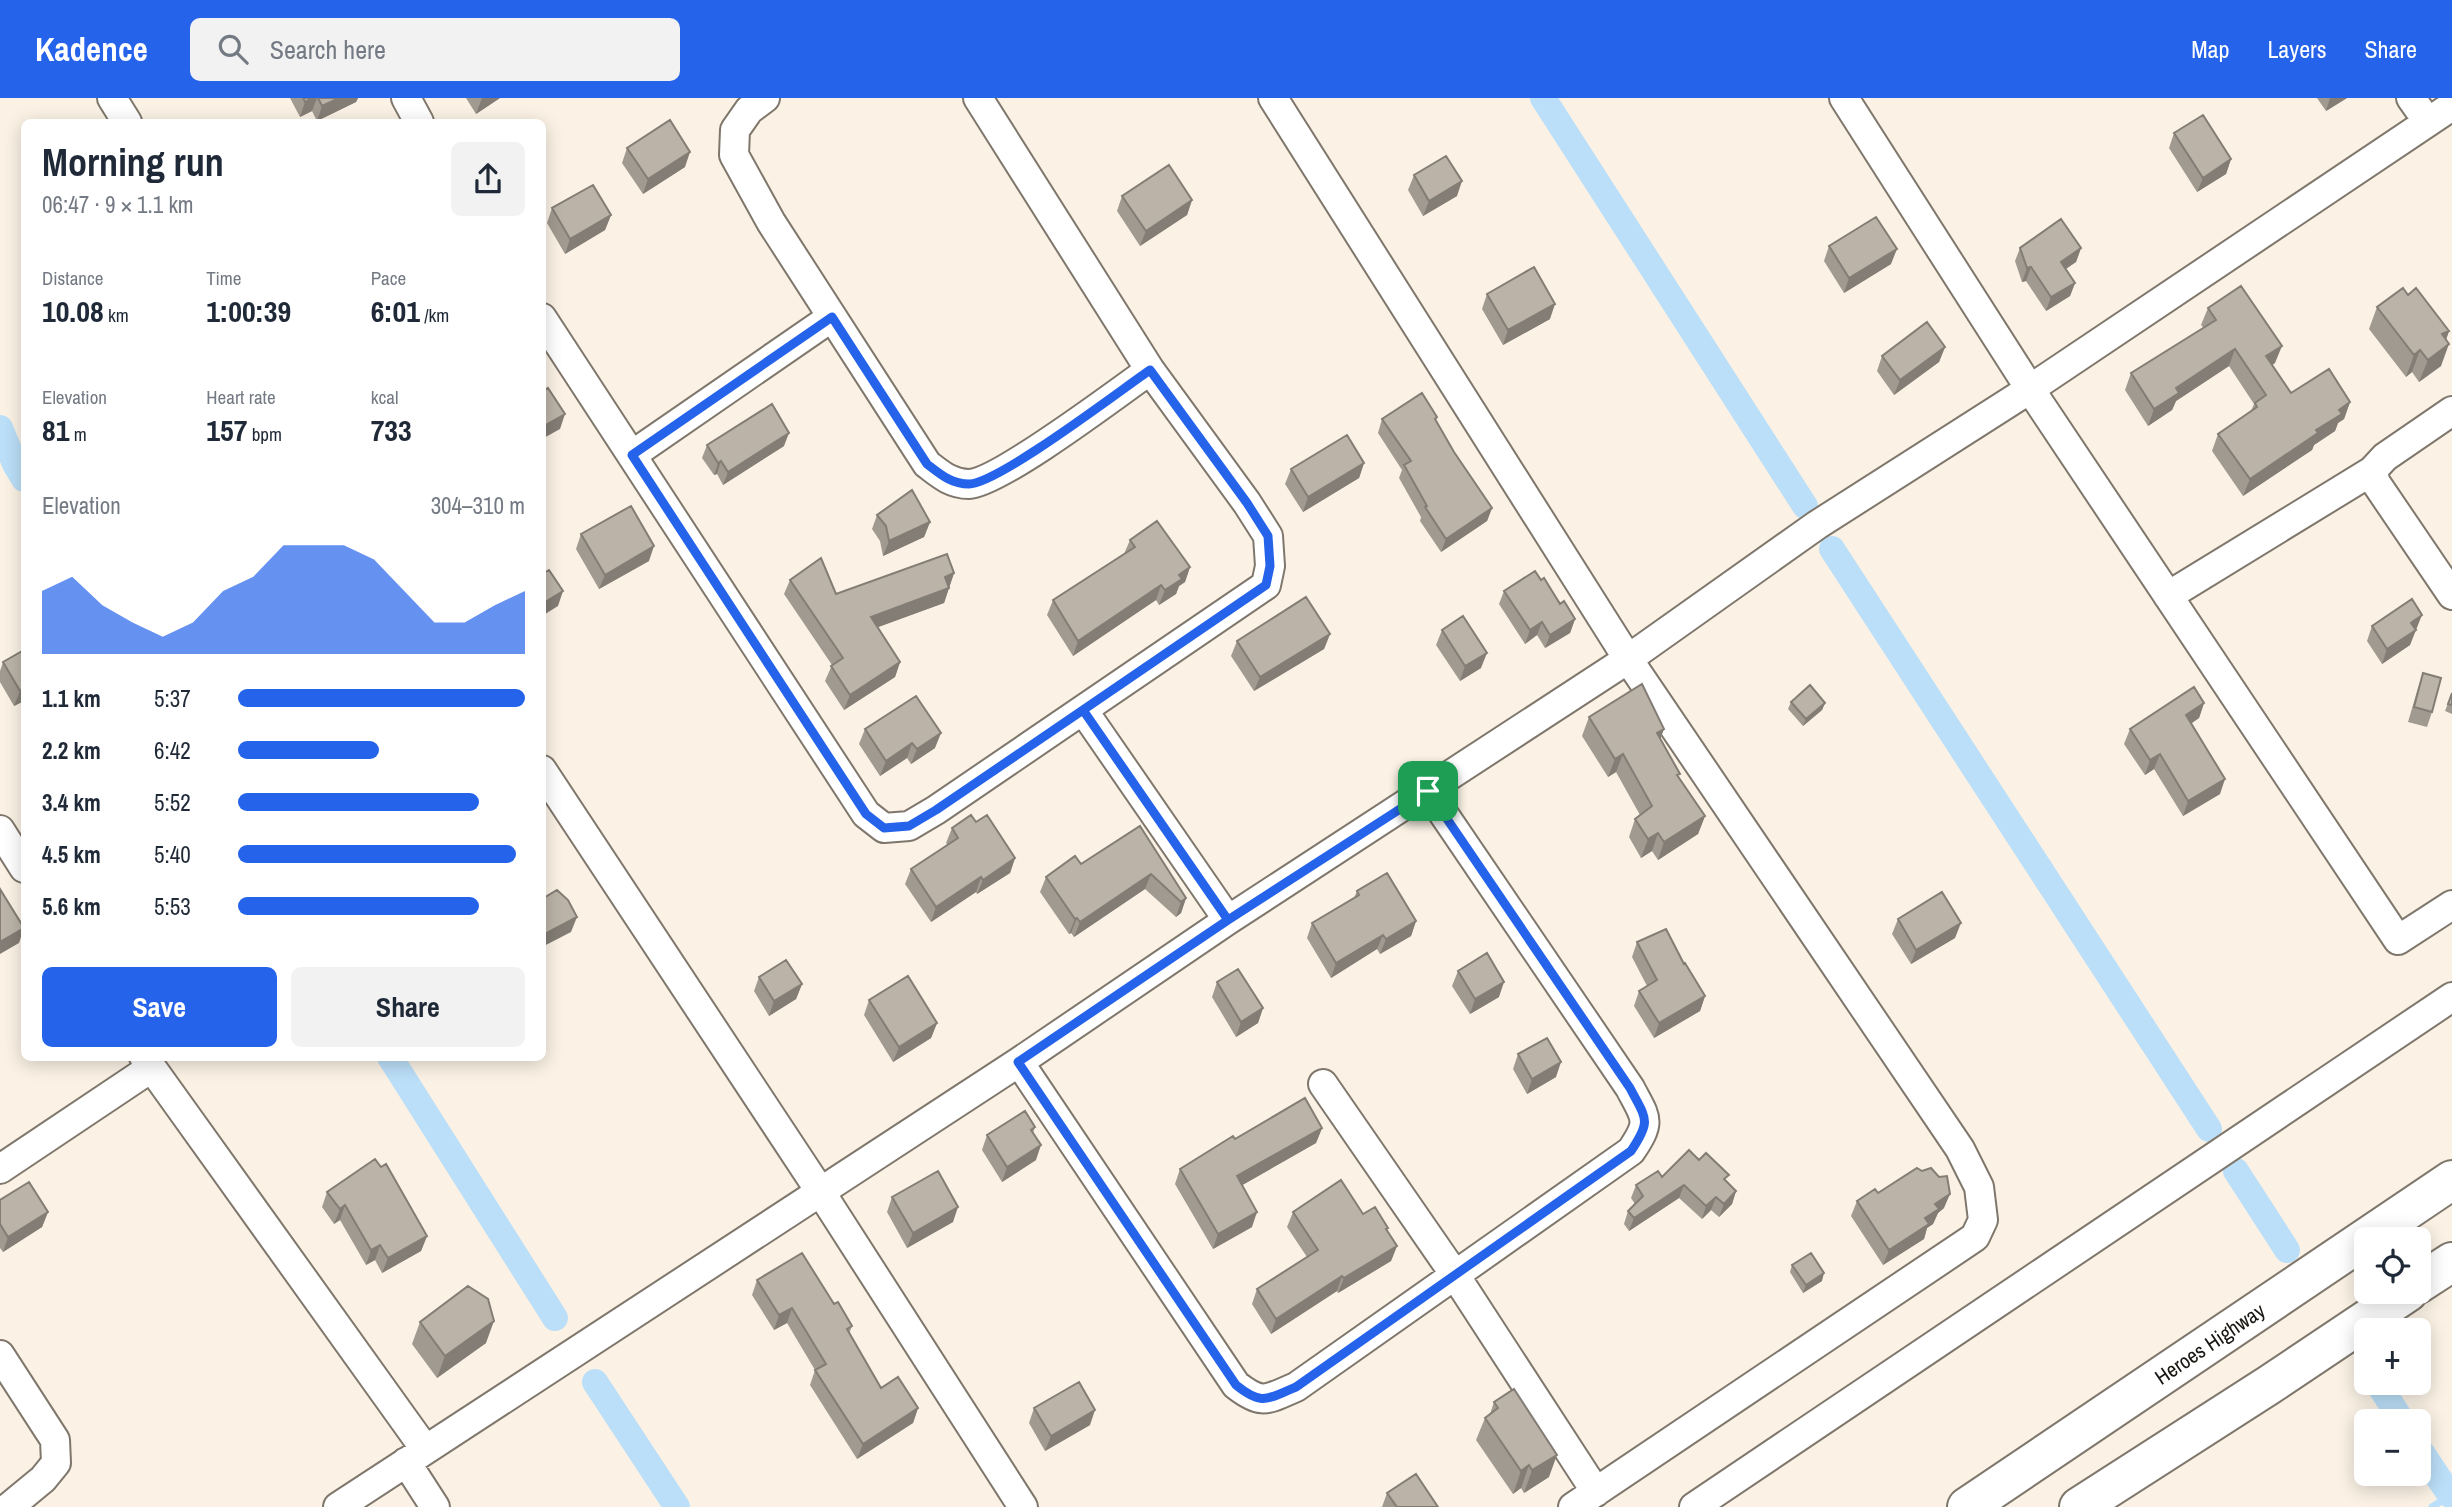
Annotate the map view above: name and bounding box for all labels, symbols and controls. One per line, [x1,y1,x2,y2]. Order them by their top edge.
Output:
search box [190,18,680,81]
text: Kadence [35,27,148,71]
icon: search [214,30,252,68]
text: Search here [270,32,386,67]
text: Map [2191,33,2229,65]
text: Layers [2267,33,2326,65]
text: Share [2364,33,2417,65]
text: Morning run [42,137,224,188]
button: share [451,142,525,216]
text: 06:47 · 9 × 1.1 km [42,189,194,220]
text: Distance [42,265,103,291]
text: Time [206,265,241,291]
text: Pace [371,265,406,291]
text: 10.08 [42,291,104,331]
text: 1:00:39 [206,291,291,331]
text: 6:01 [371,291,420,331]
text: km [104,302,129,328]
text: /km [420,302,449,328]
text: Elevation [42,384,107,410]
text: Heart rate [206,384,276,410]
text: kcal [371,384,398,410]
text: 81 [42,410,69,450]
text: 157 [206,410,247,450]
text: 733 [371,410,412,450]
text: m [69,421,87,447]
text: bpm [247,421,282,447]
text: Elevation [42,490,121,521]
text: 304–310 m [431,490,525,521]
text: 1.1 km [42,683,101,714]
text: 5:37 [154,683,191,714]
text: 2.2 km [42,735,101,766]
text: 6:42 [154,735,191,766]
pin [1398,761,1458,821]
icon: arrive [1409,772,1447,810]
text: 3.4 km [42,787,101,818]
text: 5:52 [154,787,191,818]
text: 4.5 km [42,839,101,870]
text: 5:40 [154,839,191,870]
text: 5.6 km [42,891,101,922]
text: 5:53 [154,891,191,922]
button: Save [42,967,277,1047]
button: Share [291,967,525,1047]
map controls [2354,1227,2431,1486]
button: locate [2354,1227,2431,1304]
street label: Heroes Highway [2149,1296,2271,1391]
button: + [2354,1318,2431,1395]
button: − [2354,1409,2431,1486]

